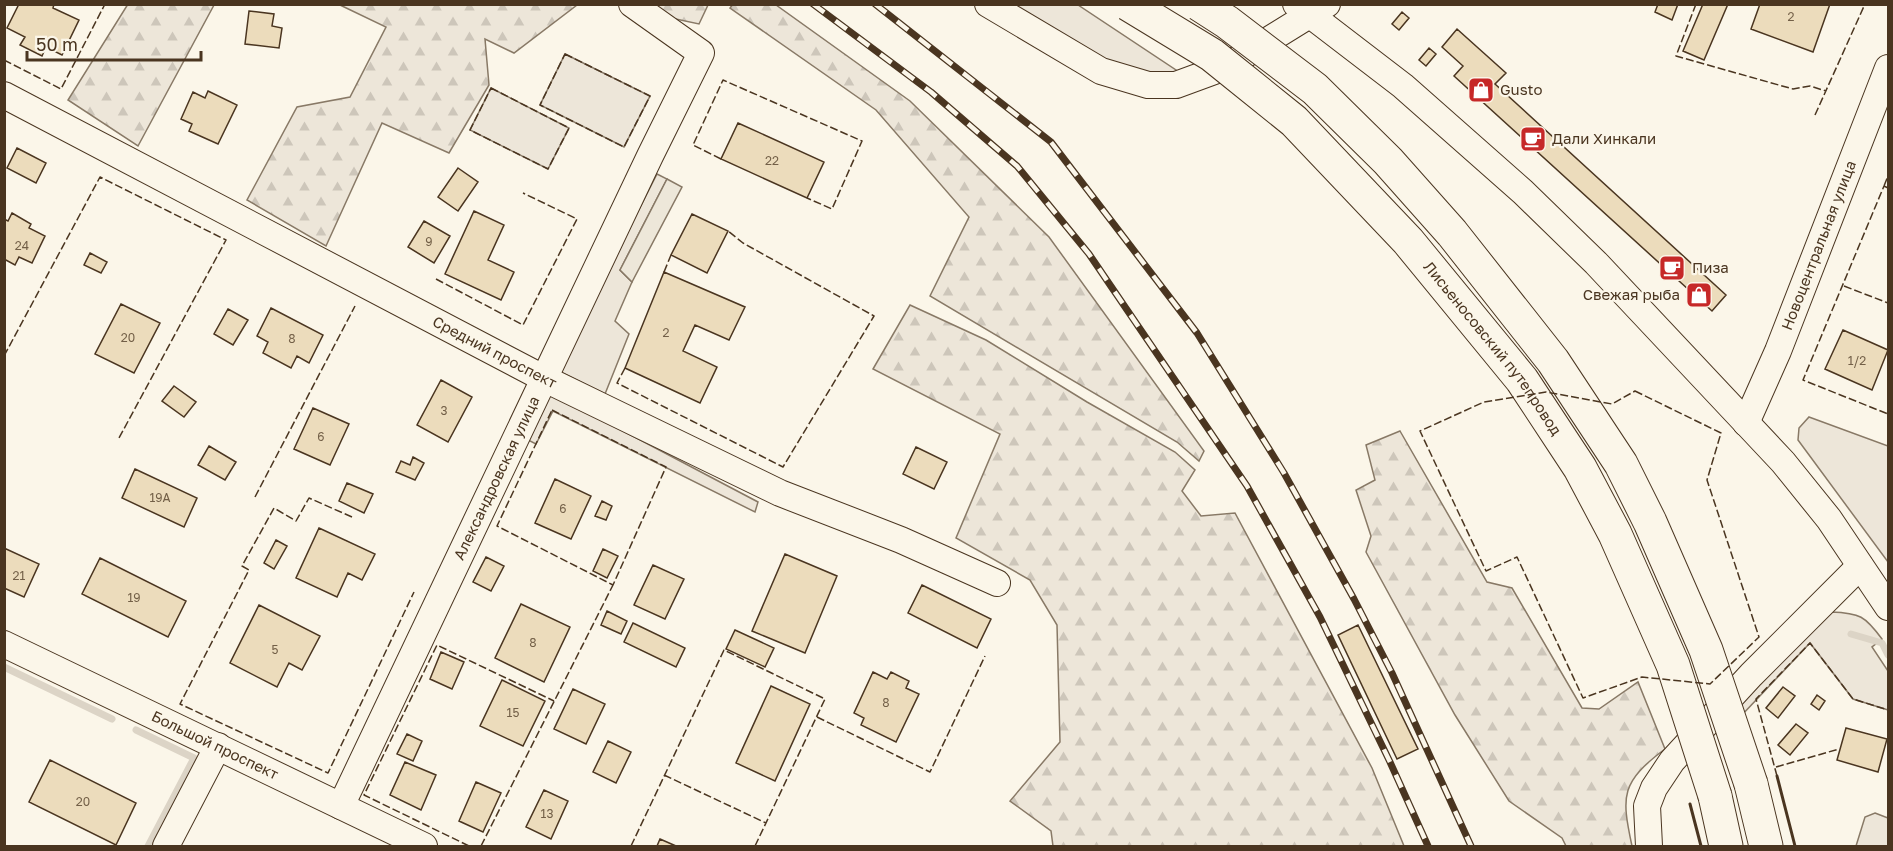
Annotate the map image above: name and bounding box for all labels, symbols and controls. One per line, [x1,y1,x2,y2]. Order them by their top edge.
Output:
house number: 2 [1788,9,1795,24]
scale bar [27,24,201,62]
text: 50 m [36,33,78,55]
shop icon: Gusto [1466,75,1496,105]
place label: Gusto [1500,80,1543,98]
cafe icon: Дали Хинкали [1518,124,1548,154]
place label: Дали Хинкали [1552,129,1656,147]
house number: 22 [765,153,779,168]
street label: Новоцентральная улица [1777,158,1859,333]
house number: 9 [425,234,433,249]
house number: 24 [15,238,29,253]
cafe icon: Пиза [1657,253,1687,283]
street label: Лисьеносовский путепровод [1421,257,1566,438]
place label: Пиза [1692,258,1729,276]
shop icon: Свежая рыба [1684,280,1714,310]
place label: Свежая рыба [1583,285,1680,303]
street label: Средний проспект [430,312,560,392]
house number: 2 [663,325,670,340]
house number: 20 [121,330,135,345]
house number: 8 [288,331,296,346]
house number: 1/2 [1848,353,1866,368]
street label: Александровская улица [449,393,543,563]
house number: 3 [440,403,448,418]
house number: 6 [317,429,325,444]
house number: 19А [149,490,171,505]
house number: 6 [559,501,567,516]
house number: 21 [13,568,26,583]
house number: 19 [127,590,141,605]
house number: 8 [529,635,537,650]
house number: 5 [272,642,279,657]
house number: 8 [882,695,890,710]
house number: 15 [507,705,519,720]
street label: Большой проспект [149,706,282,783]
house number: 20 [76,794,90,809]
house number: 13 [541,806,553,821]

